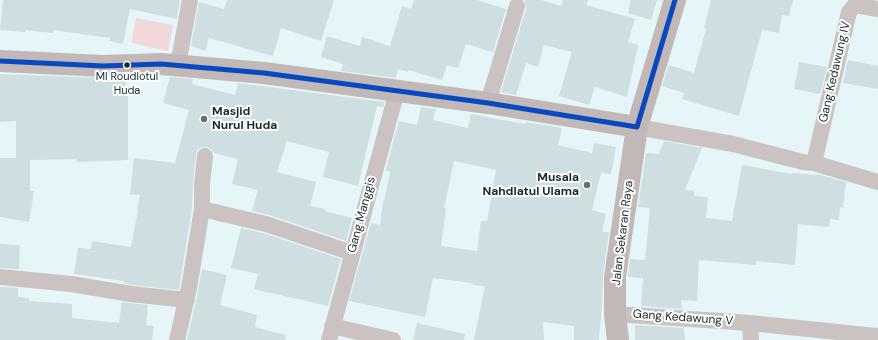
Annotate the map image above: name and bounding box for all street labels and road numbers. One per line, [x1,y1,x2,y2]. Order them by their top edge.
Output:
street label: Gang Kedawung IV [816,20,854,124]
street label: Gang Manggis [345,175,379,255]
street label: Jalan Sekaran Raya [609,180,637,286]
street label: Gang Kedawung V [632,307,734,329]

